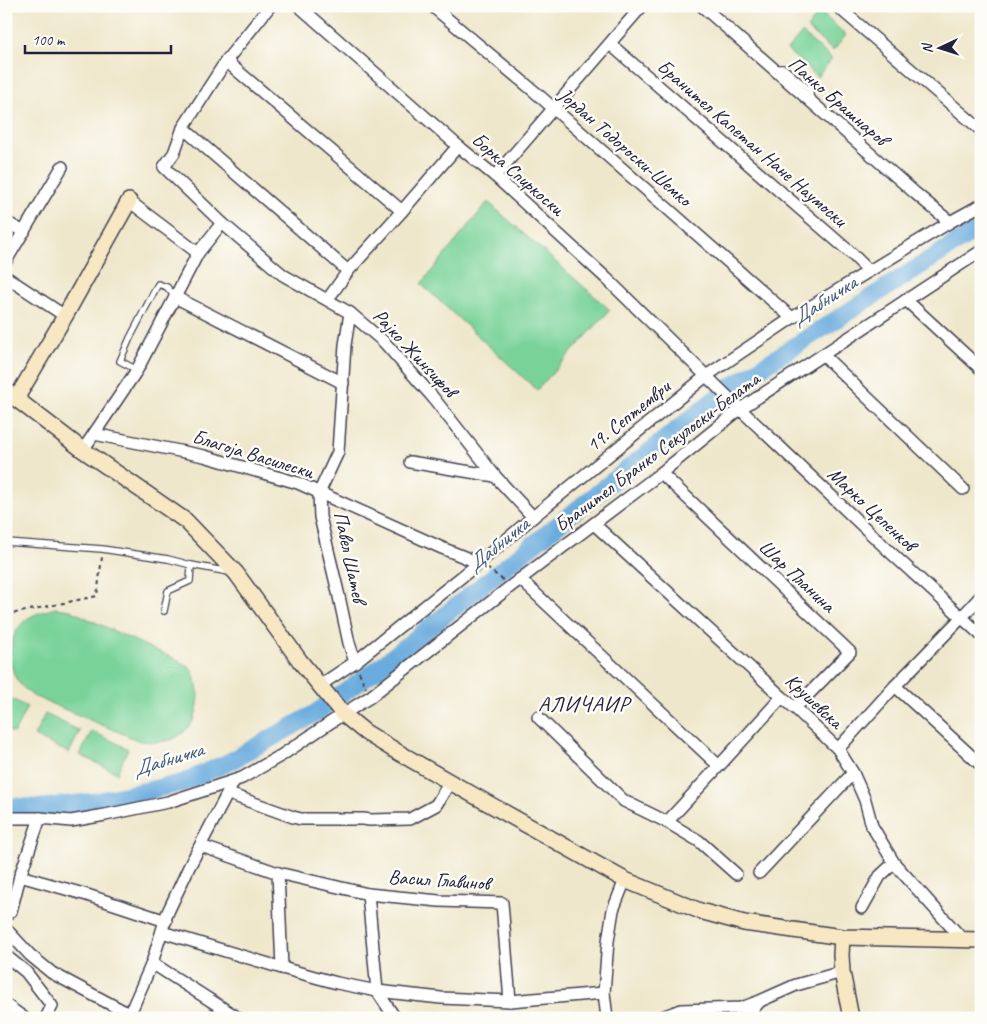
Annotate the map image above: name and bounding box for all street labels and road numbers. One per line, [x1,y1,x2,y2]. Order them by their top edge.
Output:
street label: Панко Брашнаров [783,51,897,154]
street label: Бранител Капетан Нане Наумоски [652,54,853,233]
street label: Јордан Тодороски-Шемко [553,82,698,213]
street label: Борка Спиркоски [466,127,570,222]
street label: Рајко Жинѕифов [368,304,464,405]
street label: Бранител Бранко Секулоски-Белата [549,366,766,537]
street label: 19. Септември [581,373,676,457]
street label: Благоја Василески [189,424,318,485]
street label: Марко Цепенков [822,462,924,559]
street label: Павел Шатев [328,509,373,610]
street label: Шар Планина [754,534,841,619]
street label: Крушевска [780,668,849,735]
street label: Васил Главинов [388,864,494,896]

